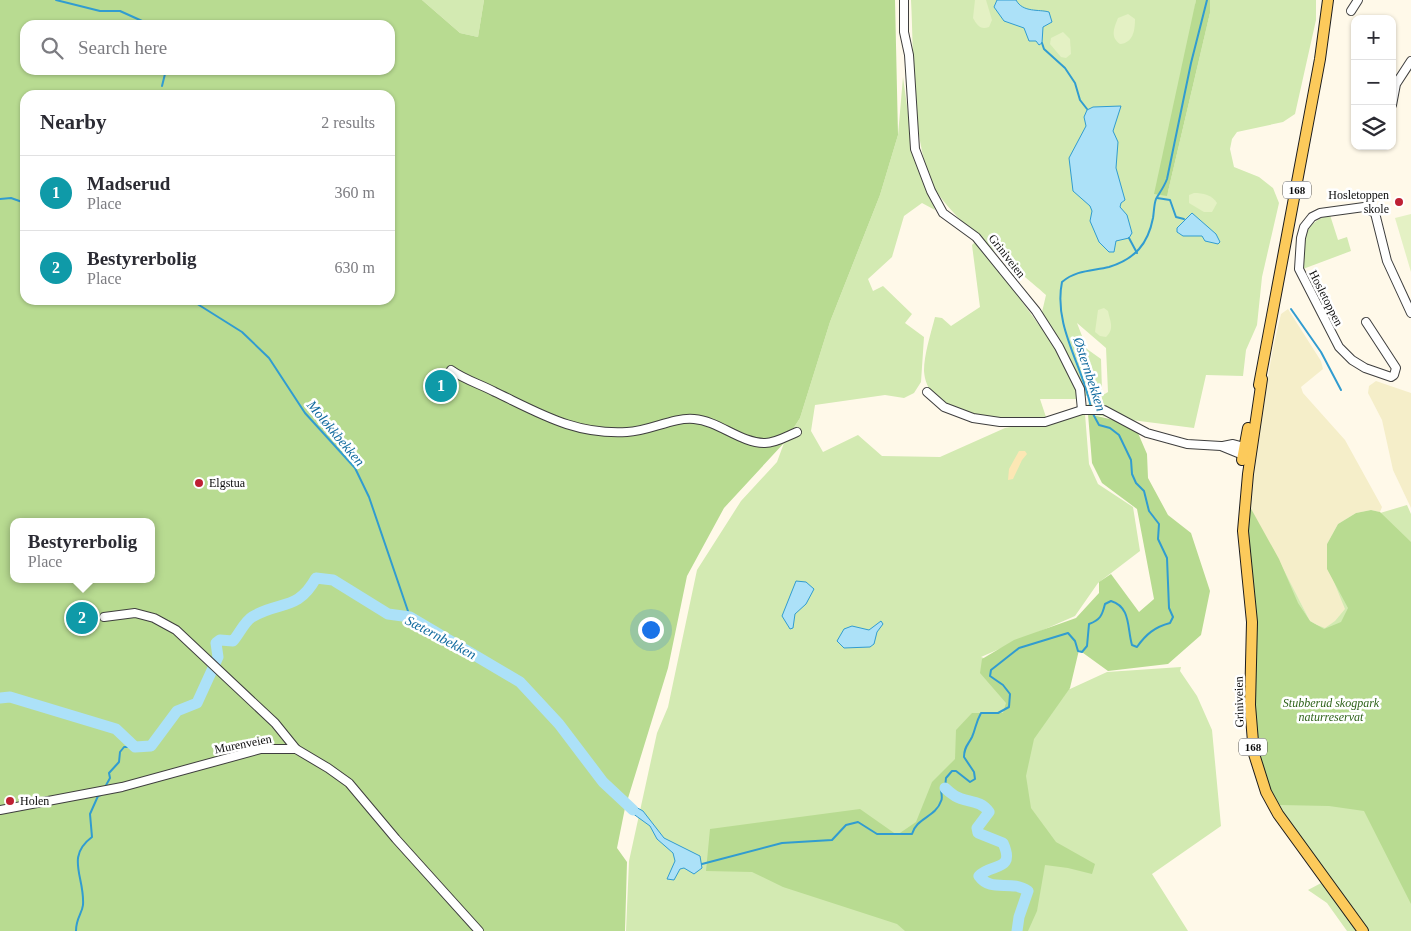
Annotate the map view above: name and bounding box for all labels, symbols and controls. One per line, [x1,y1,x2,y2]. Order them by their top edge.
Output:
map controls [1351,15,1396,150]
button: + [1351,15,1396,60]
search box [20,20,395,75]
icon: search [38,34,66,62]
text: Search here [78,37,167,58]
button: − [1351,60,1396,105]
button: layers [1351,105,1396,150]
text: Nearby [40,110,107,134]
text: 2 results [321,114,375,131]
text: Madserud [87,173,170,194]
road number: 168 [1283,182,1311,198]
text: 1 [52,184,60,201]
text: 360 m [335,184,375,201]
place label: Hosletoppen skole [1328,188,1389,216]
text: Place [87,195,122,212]
marker: Hosletoppen skole [1393,196,1405,208]
street label: Griniveien [986,231,1028,281]
text: Bestyrerbolig [87,248,196,269]
text: 2 [52,259,60,276]
text: 630 m [335,259,375,276]
street label: Hosletoppen [1306,268,1346,328]
text: Place [87,270,122,287]
water label: Østernbekken [1070,334,1109,413]
pin: 1 [425,367,457,405]
water label: Moløkkbekken [303,397,367,469]
place label: Elgstua [209,476,246,490]
marker: Elgstua [193,477,205,489]
popup [10,518,155,583]
text: Bestyrerbolig [28,531,137,552]
text: Place [28,553,62,570]
pin: 2 [66,599,98,637]
water label: Sæternbekken [403,613,479,662]
your location [638,617,664,643]
street label: Griniveien [1232,676,1246,728]
park label: Stubberud skogpark naturreservat [1283,696,1380,724]
street label: Murenveien [213,732,273,756]
road number: 168 [1239,739,1267,756]
place label: Holen [20,794,49,808]
marker: Holen [4,795,16,807]

